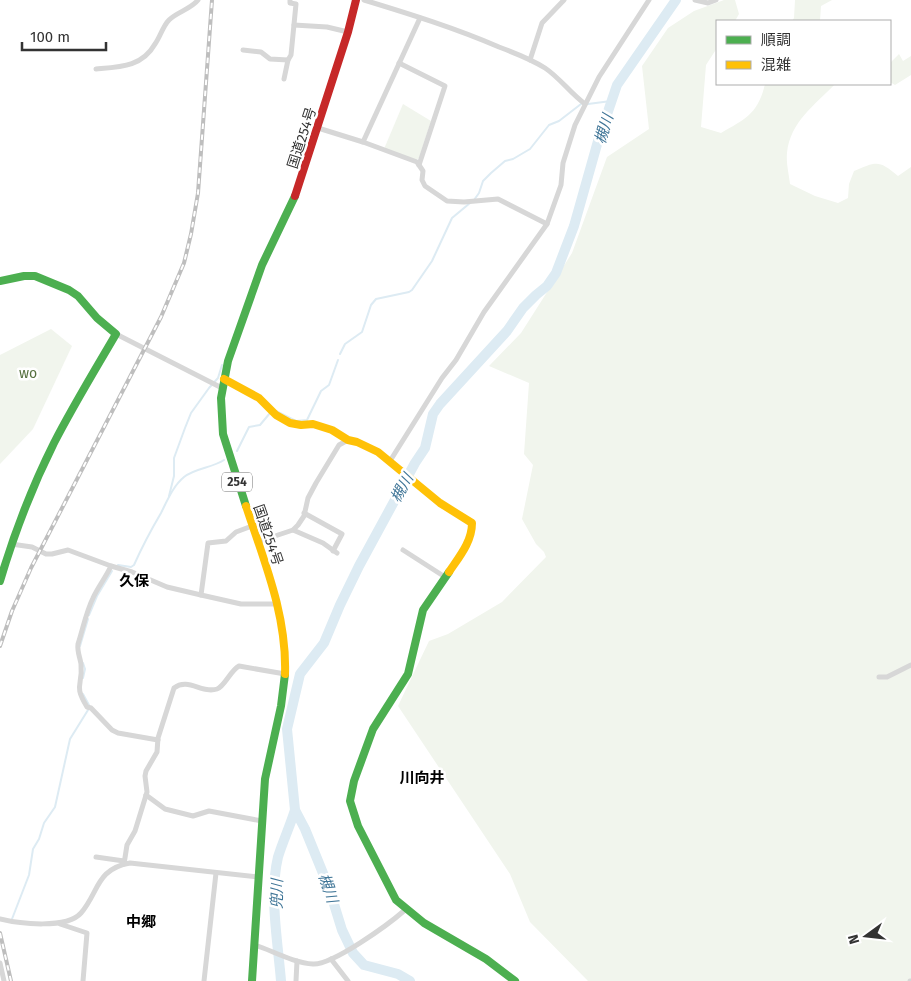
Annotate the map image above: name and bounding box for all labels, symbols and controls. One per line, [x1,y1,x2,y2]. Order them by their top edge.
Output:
scale bar [22,20,106,52]
legend [716,20,891,85]
text: 100 m [30,28,70,46]
text: 順調 [761,31,791,49]
text: 混雑 [761,56,791,74]
street label: 国道254号 [284,105,320,171]
water label: 槻川 [591,110,618,146]
park label: wo [19,365,37,382]
water label: 槻川 [387,469,418,505]
road number: 254 [222,472,252,492]
street label: 国道254号 [250,502,286,568]
district label: 久保 [119,572,150,590]
district label: 川向井 [399,769,445,787]
water label: 槻川 [315,871,342,907]
water label: 兜川 [268,877,286,909]
north arrow [841,911,891,961]
district label: 中郷 [126,913,156,931]
text: N [845,933,863,946]

